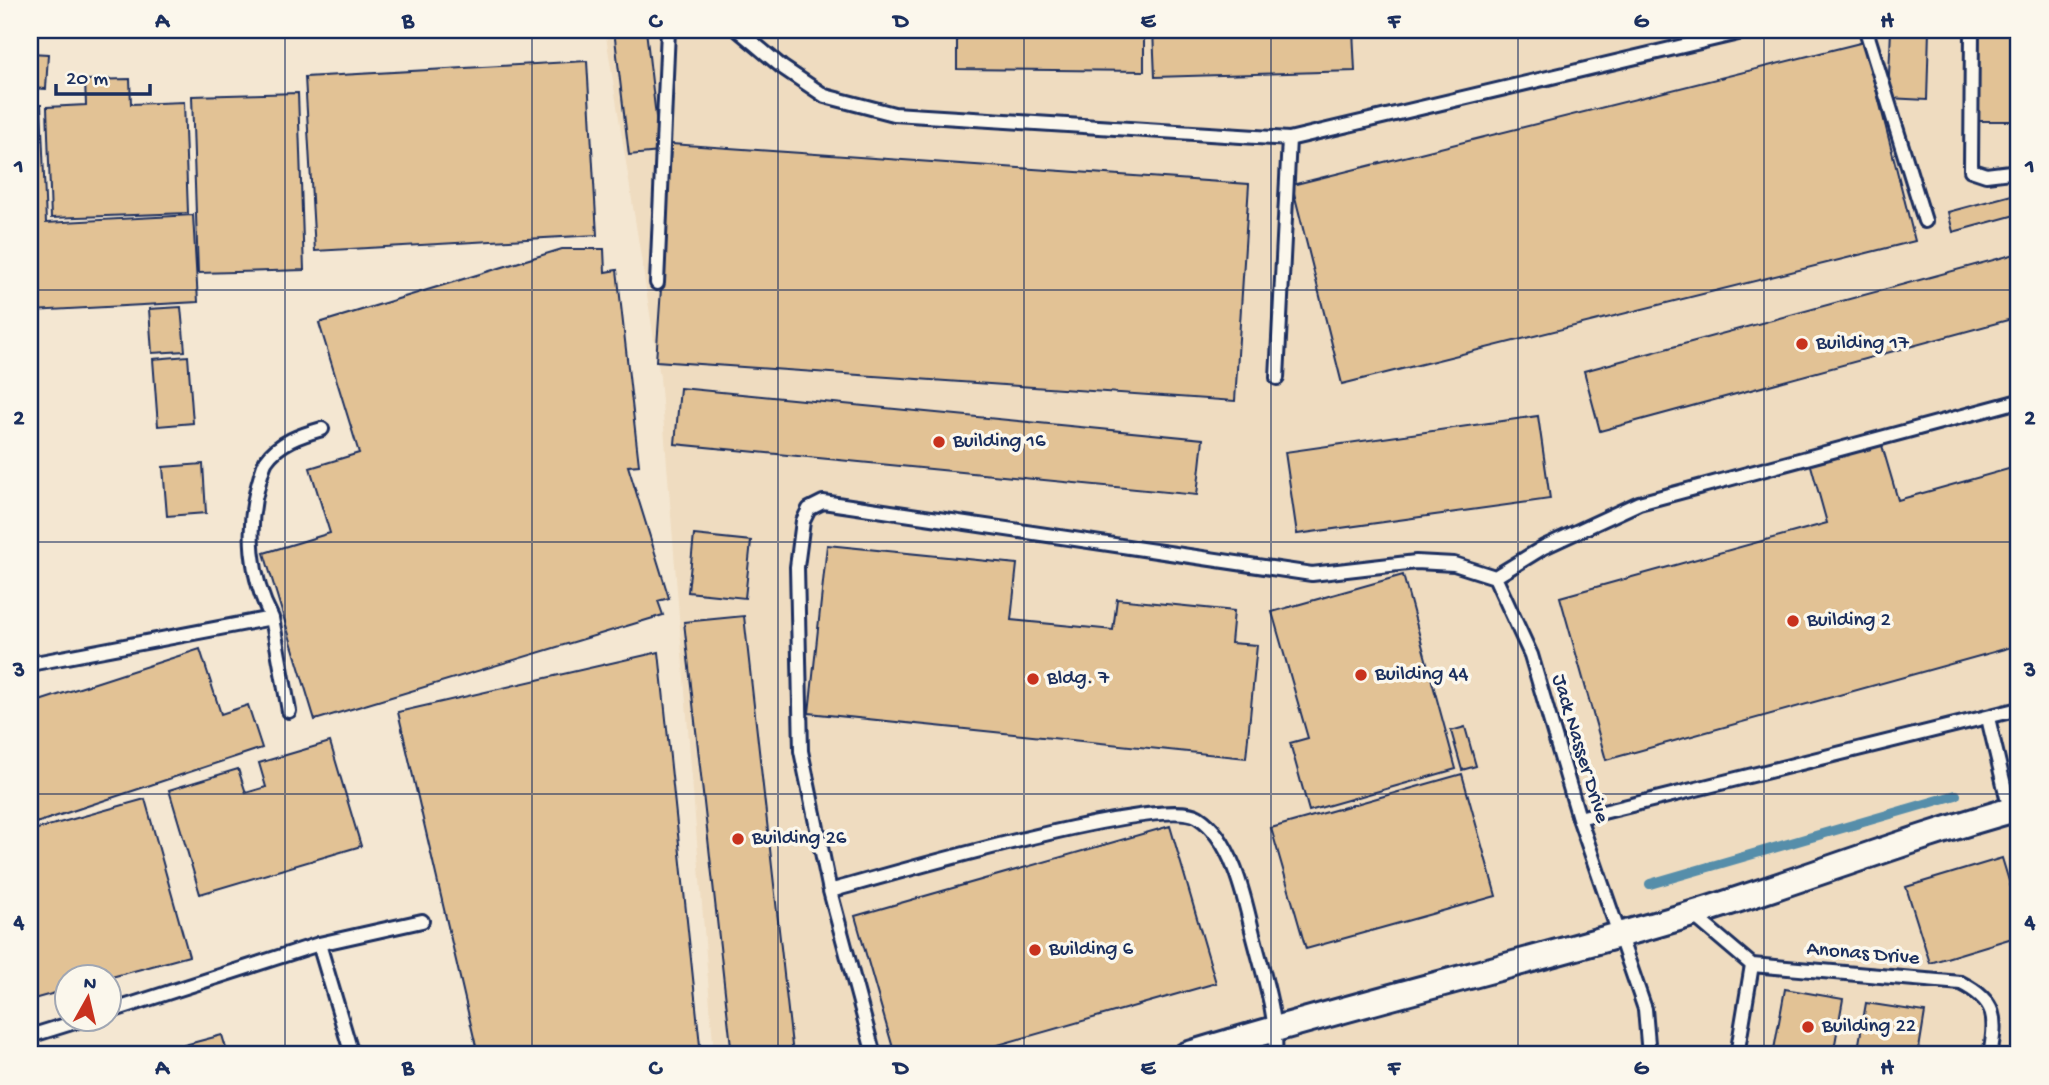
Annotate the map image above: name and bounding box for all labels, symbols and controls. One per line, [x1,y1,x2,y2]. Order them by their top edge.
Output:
text: A [154,9,170,36]
text: B [401,9,415,36]
text: C [649,9,664,36]
text: D [892,9,910,36]
text: E [1141,9,1157,36]
text: F [1387,9,1402,36]
text: G [1634,9,1650,36]
text: H [1880,9,1894,36]
scale bar [56,52,150,96]
text: 20 m [66,68,108,93]
text: 1 [13,154,24,181]
text: 1 [2024,154,2035,181]
place label: Building 17 [1815,332,1910,357]
marker: Building 17 [1794,336,1810,352]
text: 2 [13,406,25,433]
text: 2 [2024,406,2036,433]
place label: Building 16 [952,430,1046,455]
marker: Building 16 [931,434,947,450]
place label: Building 2 [1806,609,1891,634]
marker: Building 2 [1785,613,1801,629]
text: 3 [12,658,25,685]
text: 3 [2023,658,2036,685]
place label: Building 44 [1374,663,1468,688]
place label: Bldg. 7 [1046,667,1110,692]
marker: Building 44 [1353,667,1369,683]
marker: Bldg. 7 [1025,671,1041,687]
street label: Jack Nasser Drive [1545,672,1614,827]
place label: Building 26 [751,827,847,852]
marker: Building 26 [730,831,746,847]
text: 4 [13,910,25,937]
text: 4 [2024,910,2036,937]
place label: Building 6 [1048,938,1134,963]
street label: Anonas Drive [1805,938,1922,972]
marker: Building 6 [1027,942,1043,958]
north arrow [52,962,122,1032]
text: N [82,972,98,997]
place label: Building 22 [1821,1015,1916,1040]
marker: Building 22 [1800,1019,1816,1035]
text: A [154,1056,170,1083]
text: B [401,1056,415,1083]
text: C [649,1056,664,1083]
text: D [892,1056,910,1083]
text: E [1141,1056,1157,1083]
text: F [1387,1056,1402,1083]
text: G [1634,1056,1650,1083]
text: H [1880,1056,1894,1083]

